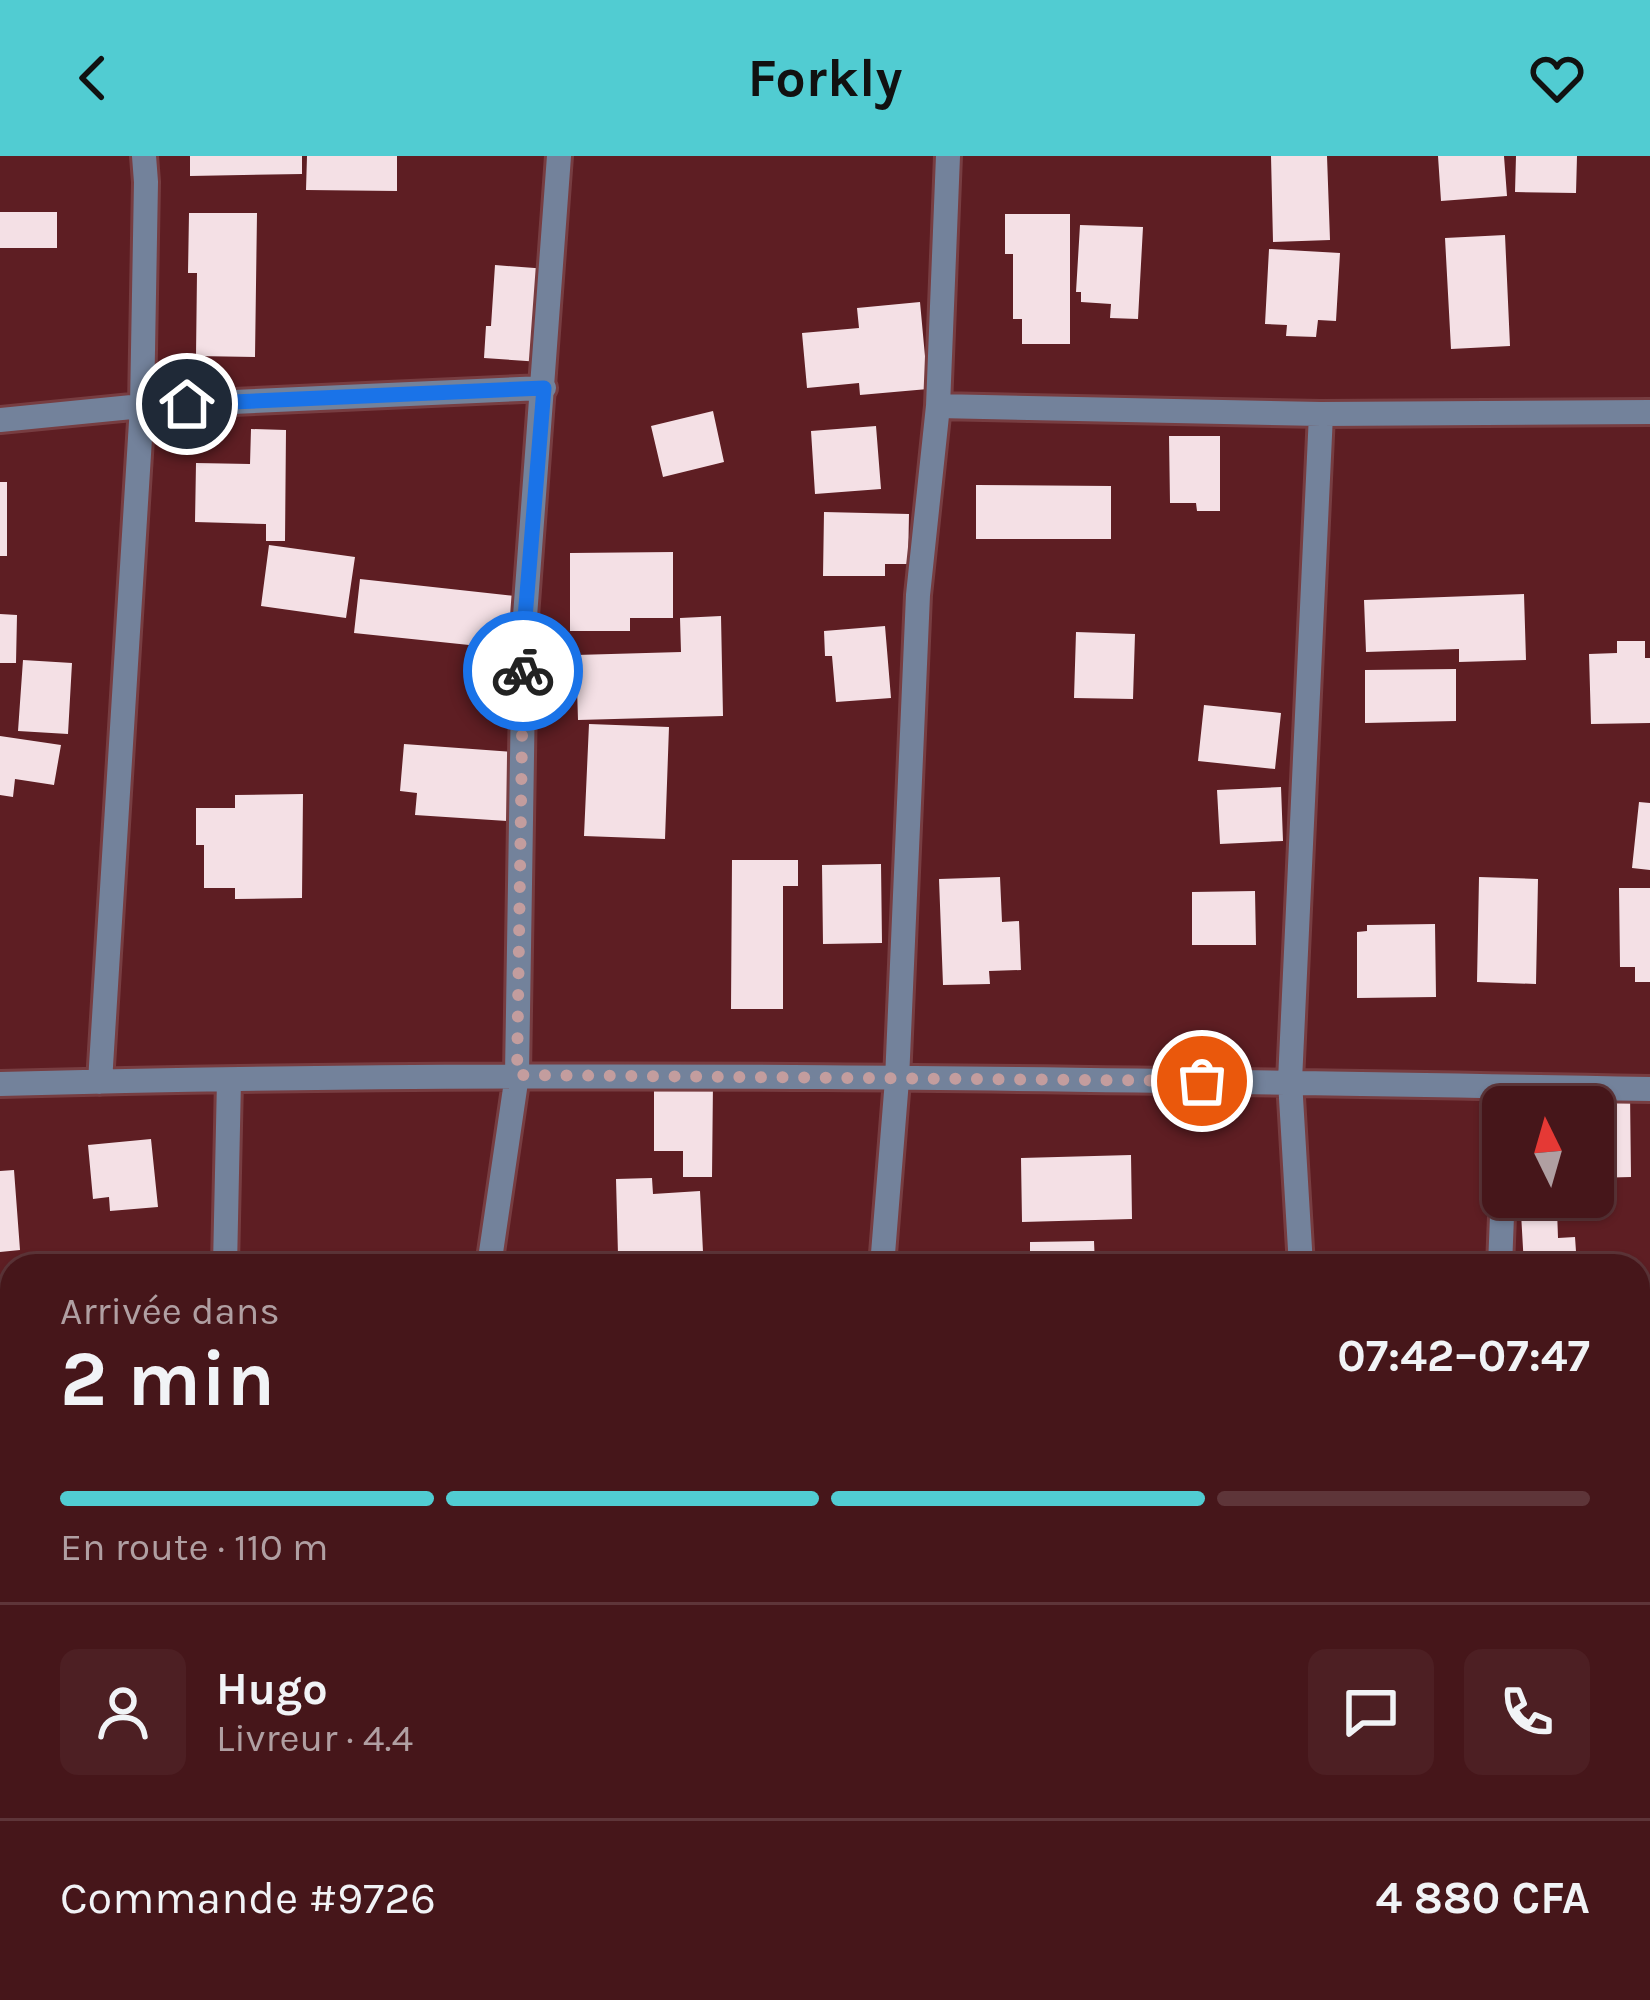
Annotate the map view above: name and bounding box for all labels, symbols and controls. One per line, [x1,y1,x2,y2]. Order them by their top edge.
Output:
icon: back [60,45,126,111]
icon: heart [1524,45,1590,111]
text: Forkly [747,46,903,110]
pin [136,353,238,455]
icon: home [154,371,220,437]
courier [463,611,583,731]
icon: bike [490,638,556,704]
pin [1151,1030,1253,1132]
icon: bag [1169,1048,1235,1114]
north arrow [1482,1086,1614,1218]
map controls [1482,1086,1614,1218]
text: Arrivée dans [60,1288,280,1334]
text: 07:42–07:47 [1337,1330,1590,1382]
text: 2 min [60,1333,275,1425]
text: En route · 110 m [60,1524,329,1570]
button: person [60,1649,186,1775]
button: chat [1308,1649,1434,1775]
button: phone [1464,1649,1590,1775]
text: Hugo [216,1663,328,1715]
text: Livreur · 4.4 [216,1715,413,1761]
text: Commande #9726 [60,1872,436,1924]
text: 4 880 CFA [1375,1872,1590,1924]

